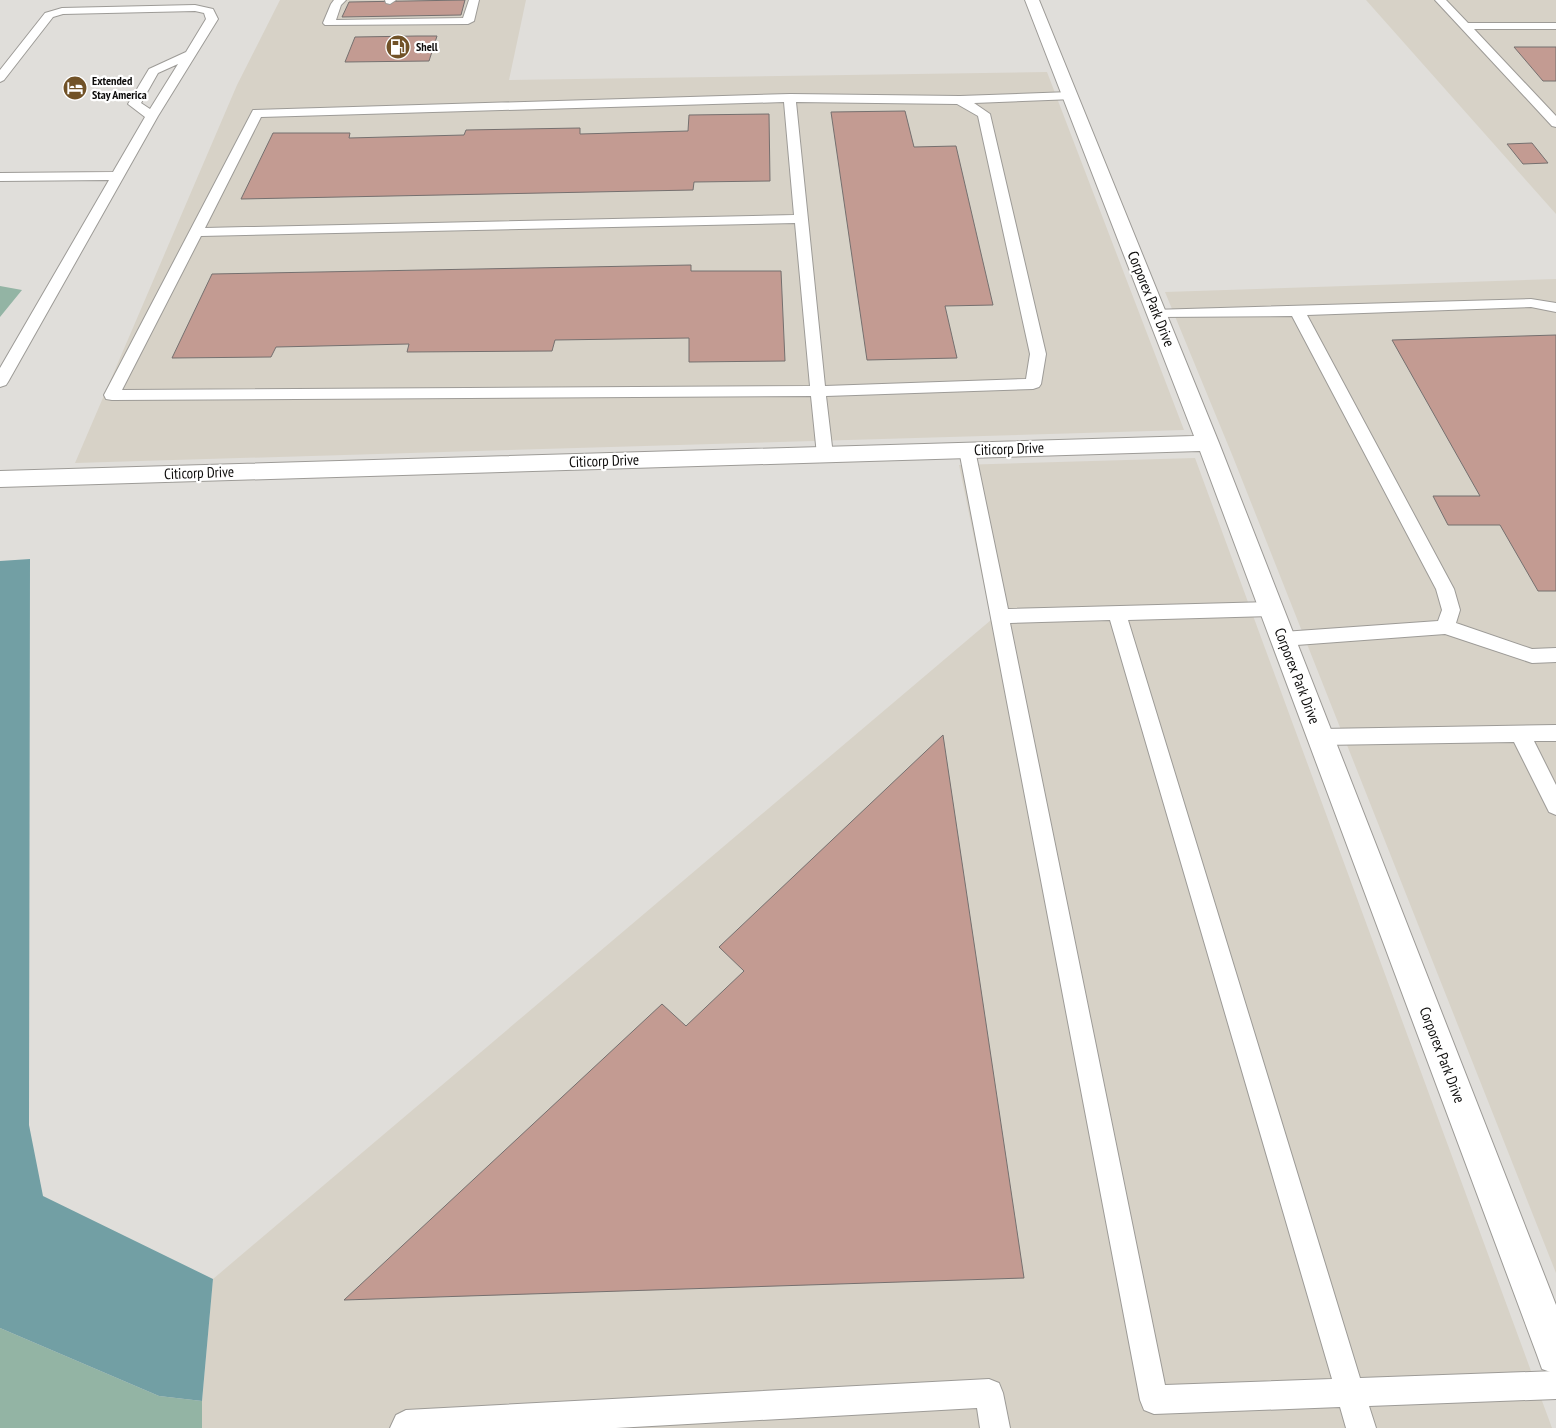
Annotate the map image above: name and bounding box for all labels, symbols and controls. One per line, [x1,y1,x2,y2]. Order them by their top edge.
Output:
fuel station icon: Shell [385,34,411,60]
place label: Shell [416,39,438,54]
place label: Extended Stay America [92,73,147,102]
hotel icon: Extended Stay America [62,75,88,101]
street label: Corporex Park Drive [1124,248,1179,349]
street label: Citicorp Drive [974,438,1044,459]
street label: Citicorp Drive [569,450,639,471]
street label: Citicorp Drive [164,462,234,483]
street label: Corporex Park Drive [1270,625,1325,727]
street label: Corporex Park Drive [1415,1004,1470,1106]

